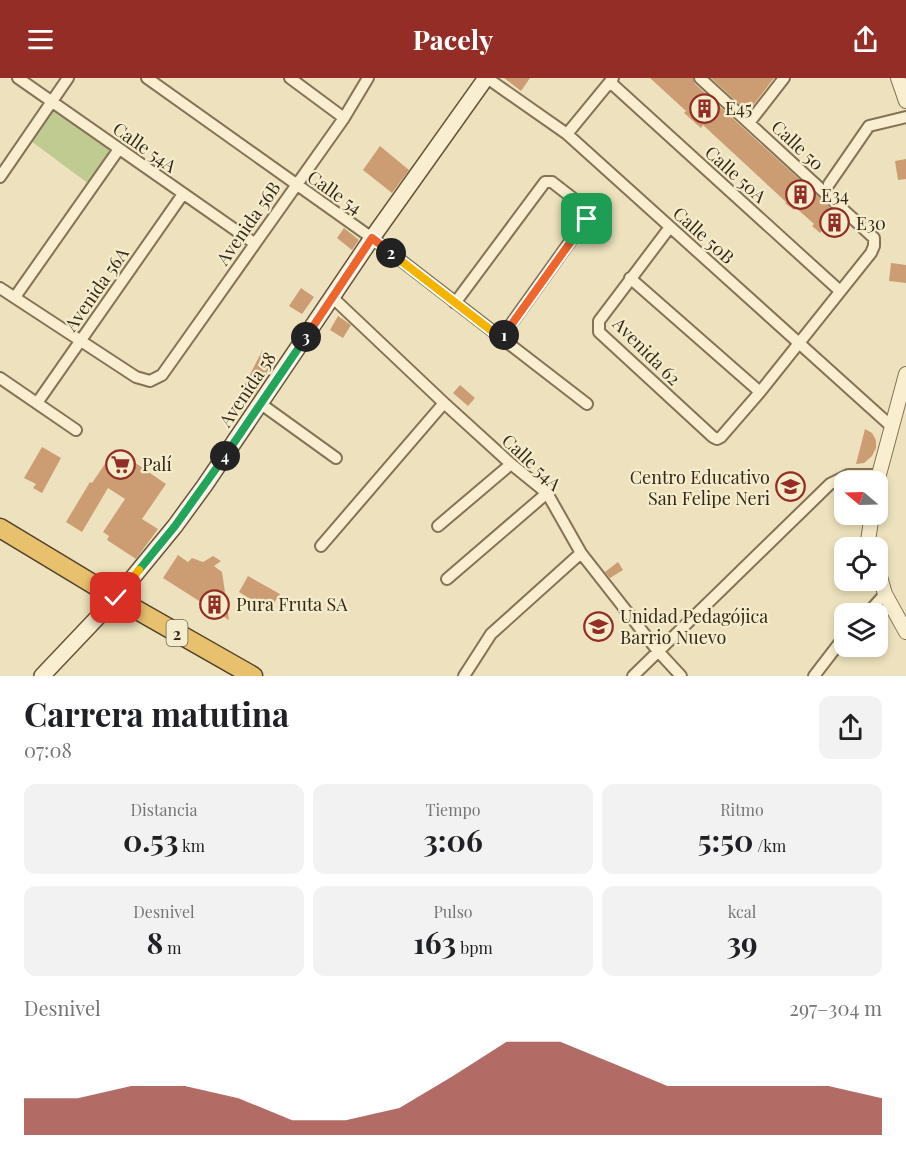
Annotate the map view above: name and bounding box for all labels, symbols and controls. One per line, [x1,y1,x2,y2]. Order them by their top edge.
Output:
text: Pacely [413,21,493,57]
icon: menu [24,23,57,56]
icon: share [849,23,882,56]
building icon: E45 [688,92,720,124]
place label: E45 [725,96,752,120]
street label: Calle 50 [767,115,829,175]
street label: Calle 54A [108,116,182,178]
street label: Calle 50A [700,140,772,208]
street label: Calle 54 [303,165,367,220]
street label: Avenida 56B [210,176,286,270]
building icon: E34 [784,179,816,211]
place label: E34 [821,183,849,207]
pin [561,193,612,244]
street label: Calle 50B [668,201,740,269]
icon: arrive [570,202,603,235]
building icon: E30 [819,207,851,239]
place label: E30 [856,211,886,235]
pin: 2 [376,238,406,268]
street label: Avenida 56A [58,242,134,336]
text: 2 [387,242,395,263]
street label: Avenida 62 [607,311,686,390]
pin: 1 [489,320,519,350]
pin: 3 [291,322,321,352]
text: 1 [501,324,507,345]
text: 3 [302,326,310,347]
street label: Avenida 58 [213,347,281,432]
street label: Calle 54A [497,428,567,496]
pin: 4 [210,441,240,471]
text: 4 [221,445,229,466]
supermarket icon: Palí [105,448,137,480]
place label: Palí [142,452,172,476]
place label: Centro Educativo San Felipe Neri [630,465,770,510]
school or university icon: Centro Educativo San Felipe Neri [775,471,807,503]
north arrow [834,471,888,525]
map controls [834,471,888,657]
button: locate [834,537,888,591]
pin [90,572,141,623]
icon: check [99,581,132,614]
building icon: Pura Fruta SA [199,588,231,620]
place label: Pura Fruta SA [236,592,348,616]
button: layers [834,603,888,657]
place label: Unidad Pedagójica Barrio Nuevo [620,604,768,649]
school or university icon: Unidad Pedagójica Barrio Nuevo [583,610,615,642]
road number: 2 [166,620,188,646]
text: Carrera matutina [24,691,289,735]
button: share [819,696,882,759]
text: 07:08 [24,736,72,763]
text: Distancia [130,799,198,820]
text: Tiempo [426,799,481,820]
text: Ritmo [720,799,764,820]
text: 0.53 [123,820,178,860]
text: 3:06 [423,820,483,860]
text: 5:50 [698,820,753,860]
text: km [178,835,205,856]
text: /km [753,835,786,856]
text: Desnivel [133,901,195,922]
text: Pulso [433,901,473,922]
text: kcal [728,901,756,922]
text: 8 [146,922,163,962]
text: 163 [413,922,456,962]
text: 39 [726,922,758,962]
text: m [163,937,182,958]
text: bpm [456,937,493,958]
text: Desnivel [24,994,101,1021]
text: 297–304 m [789,994,882,1021]

